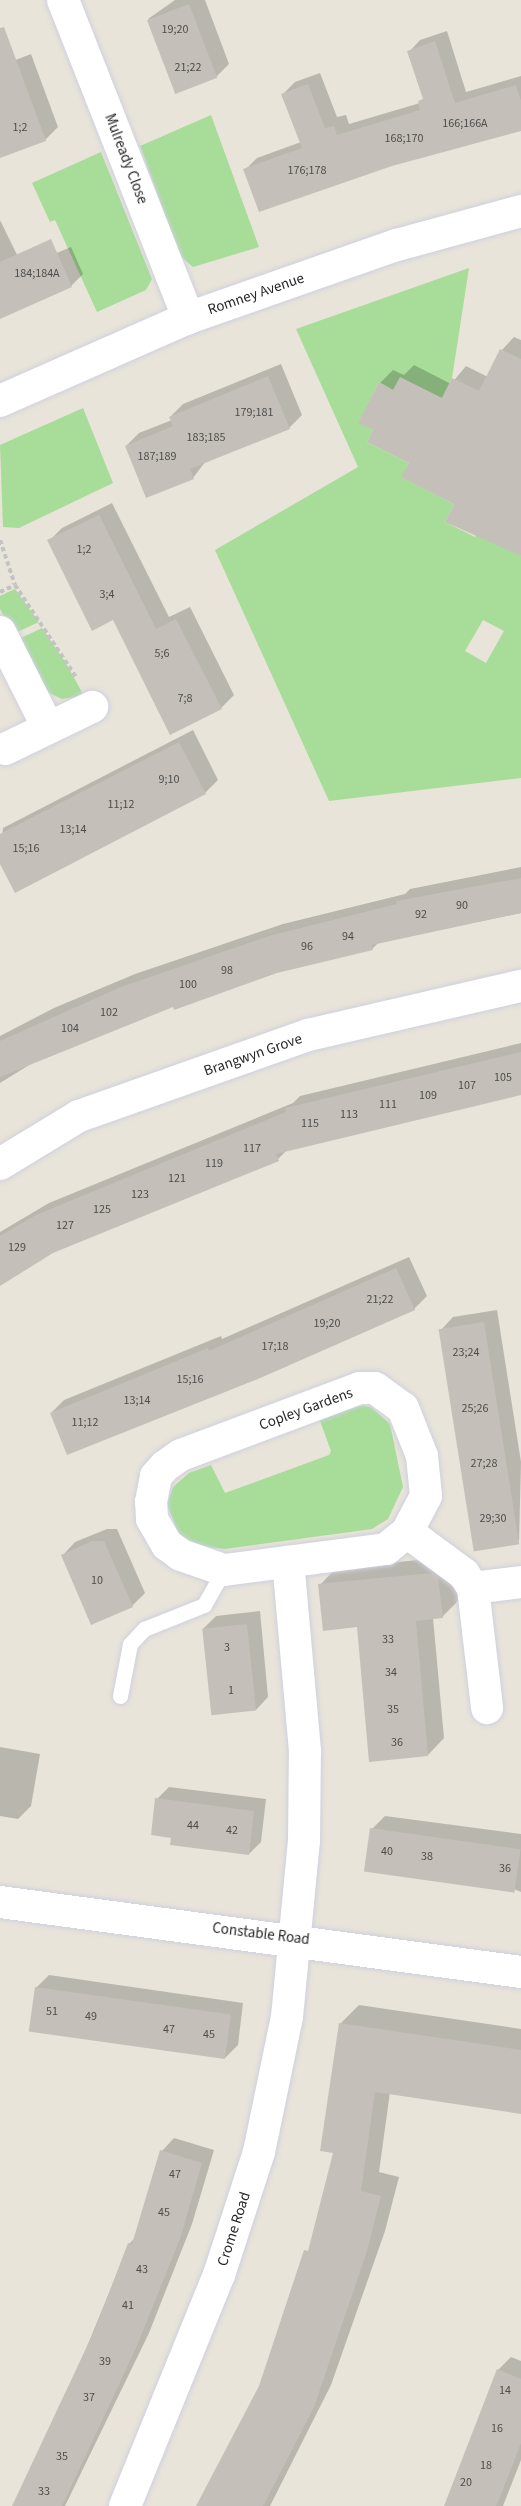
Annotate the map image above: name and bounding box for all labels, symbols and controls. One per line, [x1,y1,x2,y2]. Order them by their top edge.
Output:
house number: 19;20 [162,23,188,37]
house number: 21;22 [175,61,201,75]
street label: Mulready Close [101,111,151,207]
house number: 166;166A [442,117,488,131]
house number: 1;2 [13,121,27,135]
house number: 168;170 [385,132,423,146]
house number: 176;178 [288,164,326,178]
house number: 184;184A [14,267,60,281]
street label: Romney Avenue [205,269,307,319]
house number: 179;181 [235,406,273,420]
house number: 183;185 [187,431,225,445]
house number: 187;189 [138,450,176,464]
house number: 1;2 [77,543,91,557]
house number: 3;4 [100,588,114,602]
house number: 5;6 [155,647,169,661]
house number: 7;8 [178,692,192,706]
house number: 9;10 [159,773,179,787]
house number: 11;12 [108,798,134,812]
house number: 13;14 [60,823,86,837]
house number: 15;16 [13,842,39,856]
house number: 90 [456,899,468,913]
house number: 92 [415,908,427,922]
house number: 94 [342,930,354,944]
house number: 96 [301,940,313,954]
house number: 98 [221,964,233,978]
house number: 100 [179,978,197,992]
house number: 102 [100,1006,118,1020]
house number: 104 [61,1022,79,1036]
street label: Brangwyn Grove [202,1030,304,1080]
house number: 105 [494,1071,512,1085]
house number: 107 [458,1079,476,1093]
house number: 109 [419,1089,437,1103]
house number: 111 [379,1098,397,1112]
house number: 113 [340,1108,358,1122]
house number: 115 [301,1117,319,1131]
house number: 117 [243,1142,261,1156]
house number: 119 [205,1157,223,1171]
house number: 121 [168,1172,186,1186]
house number: 123 [131,1188,149,1202]
house number: 125 [93,1203,111,1217]
house number: 127 [56,1219,74,1233]
house number: 129 [8,1241,26,1255]
house number: 21;22 [367,1293,393,1307]
house number: 19;20 [314,1317,340,1331]
house number: 17;18 [262,1340,288,1354]
house number: 23;24 [453,1346,479,1360]
house number: 15;16 [177,1373,203,1387]
street label: Copley Gardens [257,1384,355,1434]
house number: 13;14 [124,1394,150,1408]
house number: 25;26 [462,1402,488,1416]
house number: 11;12 [72,1416,98,1430]
house number: 27;28 [471,1457,497,1471]
house number: 29;30 [480,1512,506,1526]
house number: 10 [91,1574,103,1588]
house number: 33 [382,1633,394,1647]
house number: 3 [224,1641,230,1655]
house number: 34 [385,1666,397,1680]
house number: 1 [228,1684,234,1698]
house number: 35 [387,1703,399,1717]
house number: 36 [391,1736,403,1750]
house number: 44 [187,1819,199,1833]
house number: 42 [226,1824,238,1838]
house number: 40 [381,1845,393,1859]
house number: 38 [421,1850,433,1864]
house number: 36 [499,1862,511,1876]
street label: Constable Road [211,1919,311,1949]
house number: 51 [46,2005,58,2019]
house number: 49 [85,2010,97,2024]
house number: 47 [163,2023,175,2037]
house number: 45 [203,2028,215,2042]
house number: 47 [169,2168,181,2182]
street label: Crome Road [214,2190,254,2268]
house number: 45 [158,2206,170,2220]
house number: 43 [136,2263,148,2277]
house number: 41 [122,2299,134,2313]
house number: 39 [99,2355,111,2369]
house number: 14 [499,2384,511,2398]
house number: 37 [83,2391,95,2405]
house number: 16 [491,2422,503,2436]
house number: 35 [56,2450,68,2464]
house number: 18 [480,2459,492,2473]
house number: 20 [460,2476,472,2490]
house number: 33 [38,2485,50,2499]

